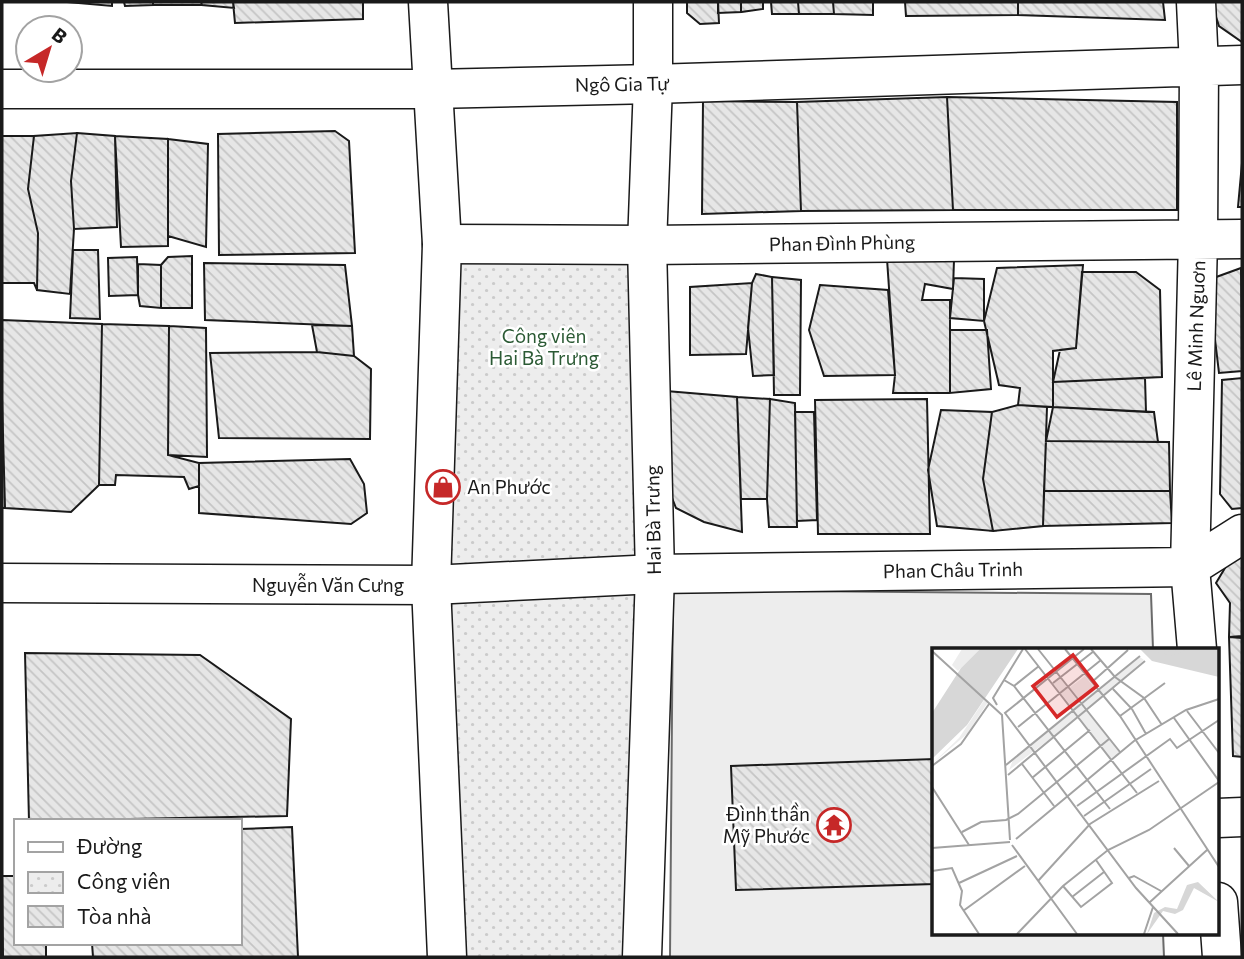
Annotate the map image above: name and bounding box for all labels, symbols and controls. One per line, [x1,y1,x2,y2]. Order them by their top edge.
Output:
north arrow [14,14,84,84]
text: B [48,22,72,48]
street label: Ngô Gia Tự [575,71,670,96]
street label: Phan Đình Phùng [769,230,915,255]
street label: Lê Minh Nguơn [1182,260,1209,392]
park label: Công viên Hai Bà Trưng [489,324,599,369]
street label: Hai Bà Trưng [640,465,665,575]
shop icon: An Phước [424,468,462,506]
place label: An Phước [467,475,551,498]
street label: Phan Châu Trinh [883,557,1023,582]
street label: Nguyễn Văn Cưng [252,573,404,596]
inset map [932,648,1220,934]
place label: Đình thần Mỹ Phước [723,802,810,847]
temple icon: Đình thần Mỹ Phước [815,806,853,844]
legend [14,819,242,945]
text: Đường [76,833,142,858]
text: Công viên [77,868,171,893]
text: Tòa nhà [77,903,151,928]

